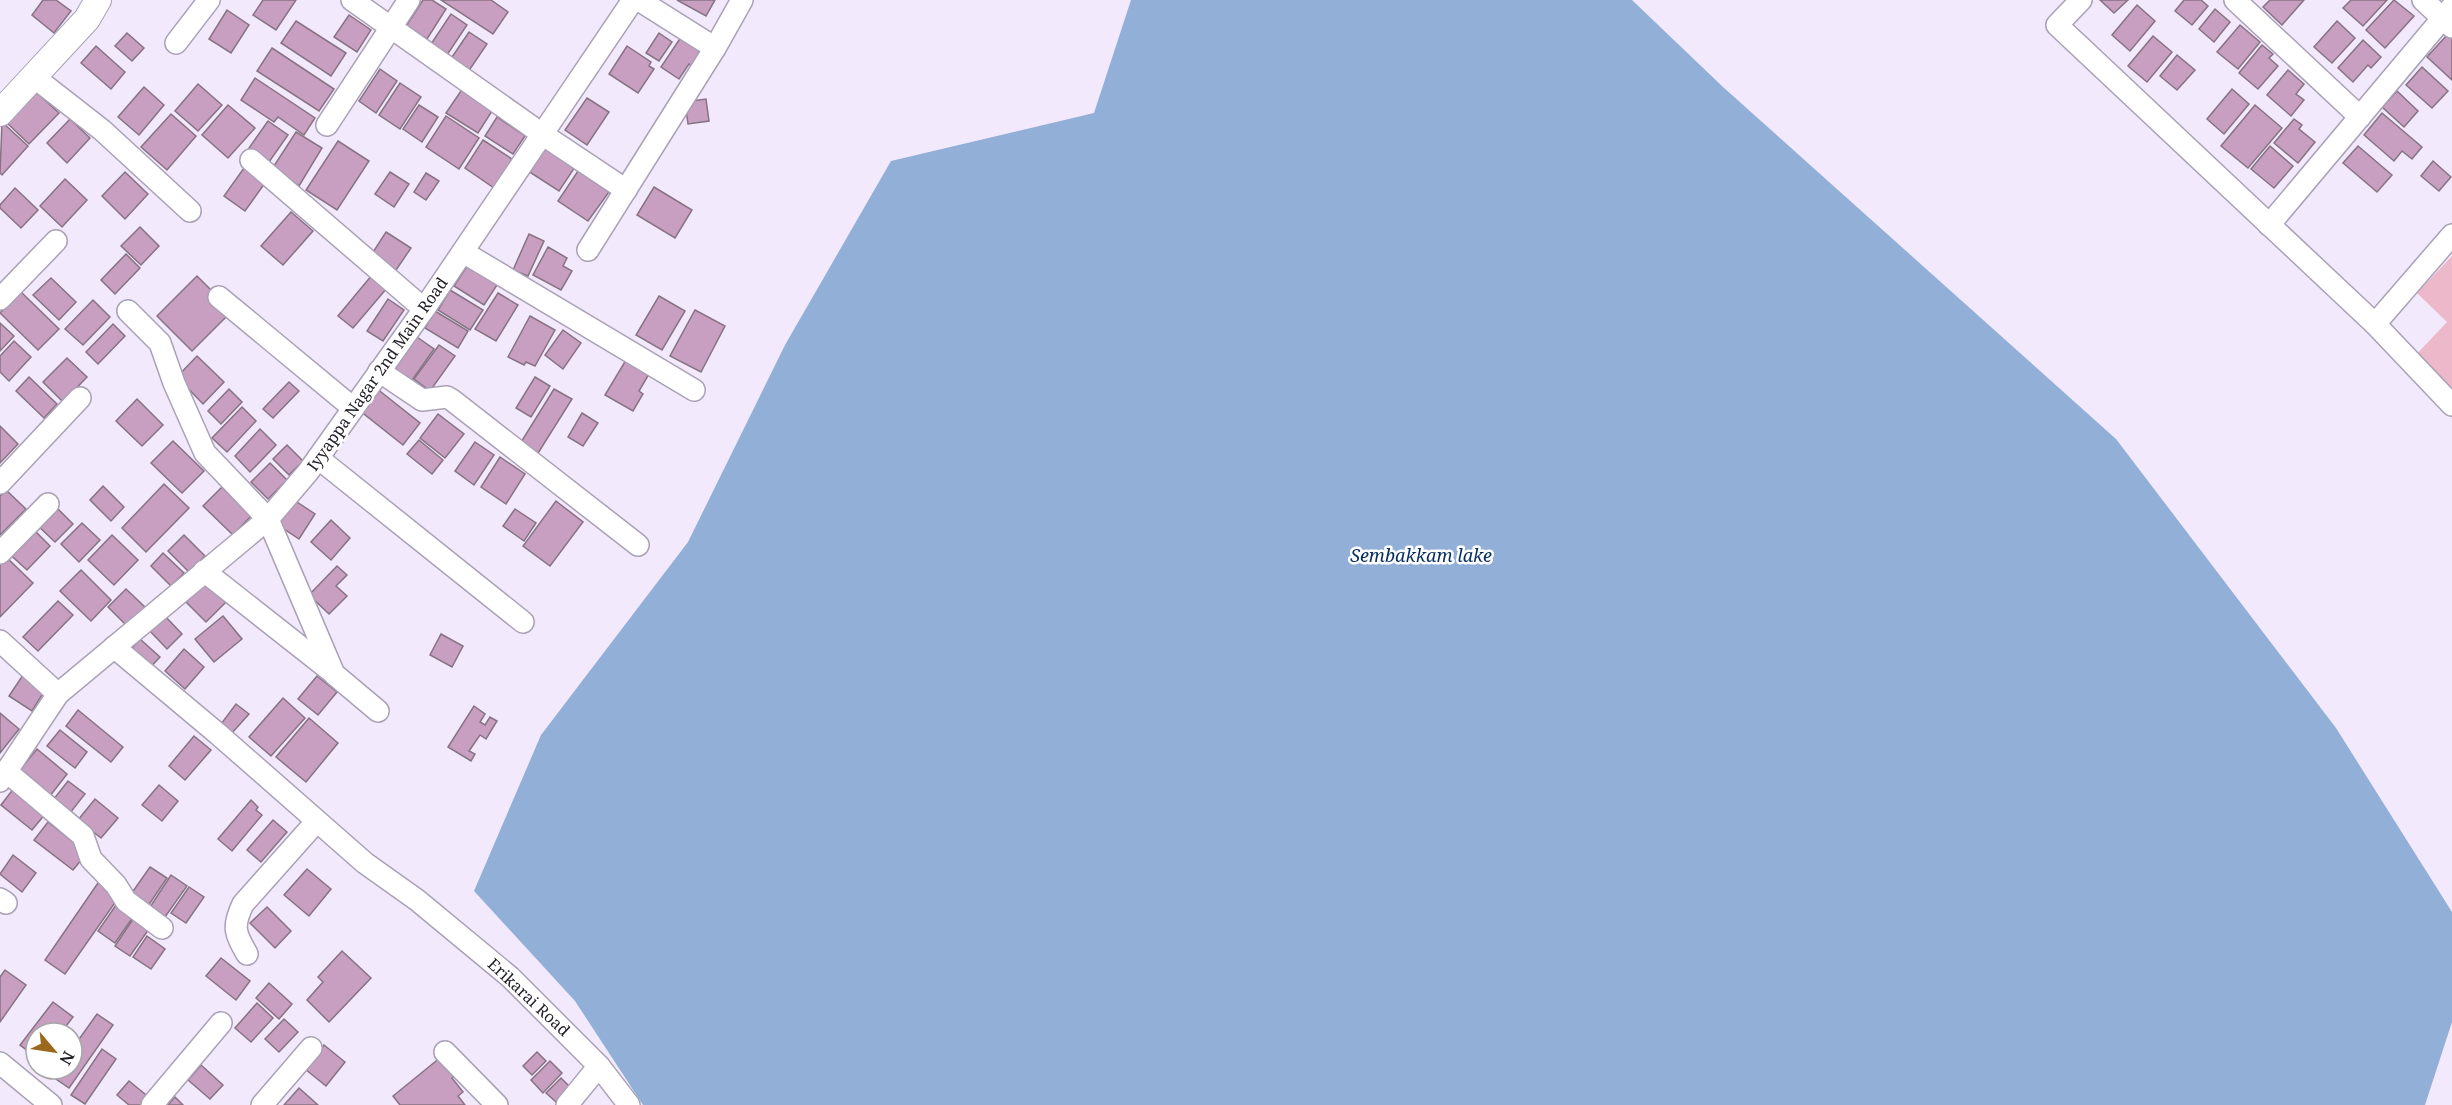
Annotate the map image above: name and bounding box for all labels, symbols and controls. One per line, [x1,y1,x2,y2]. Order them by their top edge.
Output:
street label: Iyyappa Nagar 2nd Main Road [302,273,453,475]
water label: Sembakkam lake [1350,543,1492,567]
street label: Erikarai Road [483,953,575,1041]
north arrow [24,1021,84,1081]
text: N [54,1047,80,1069]

